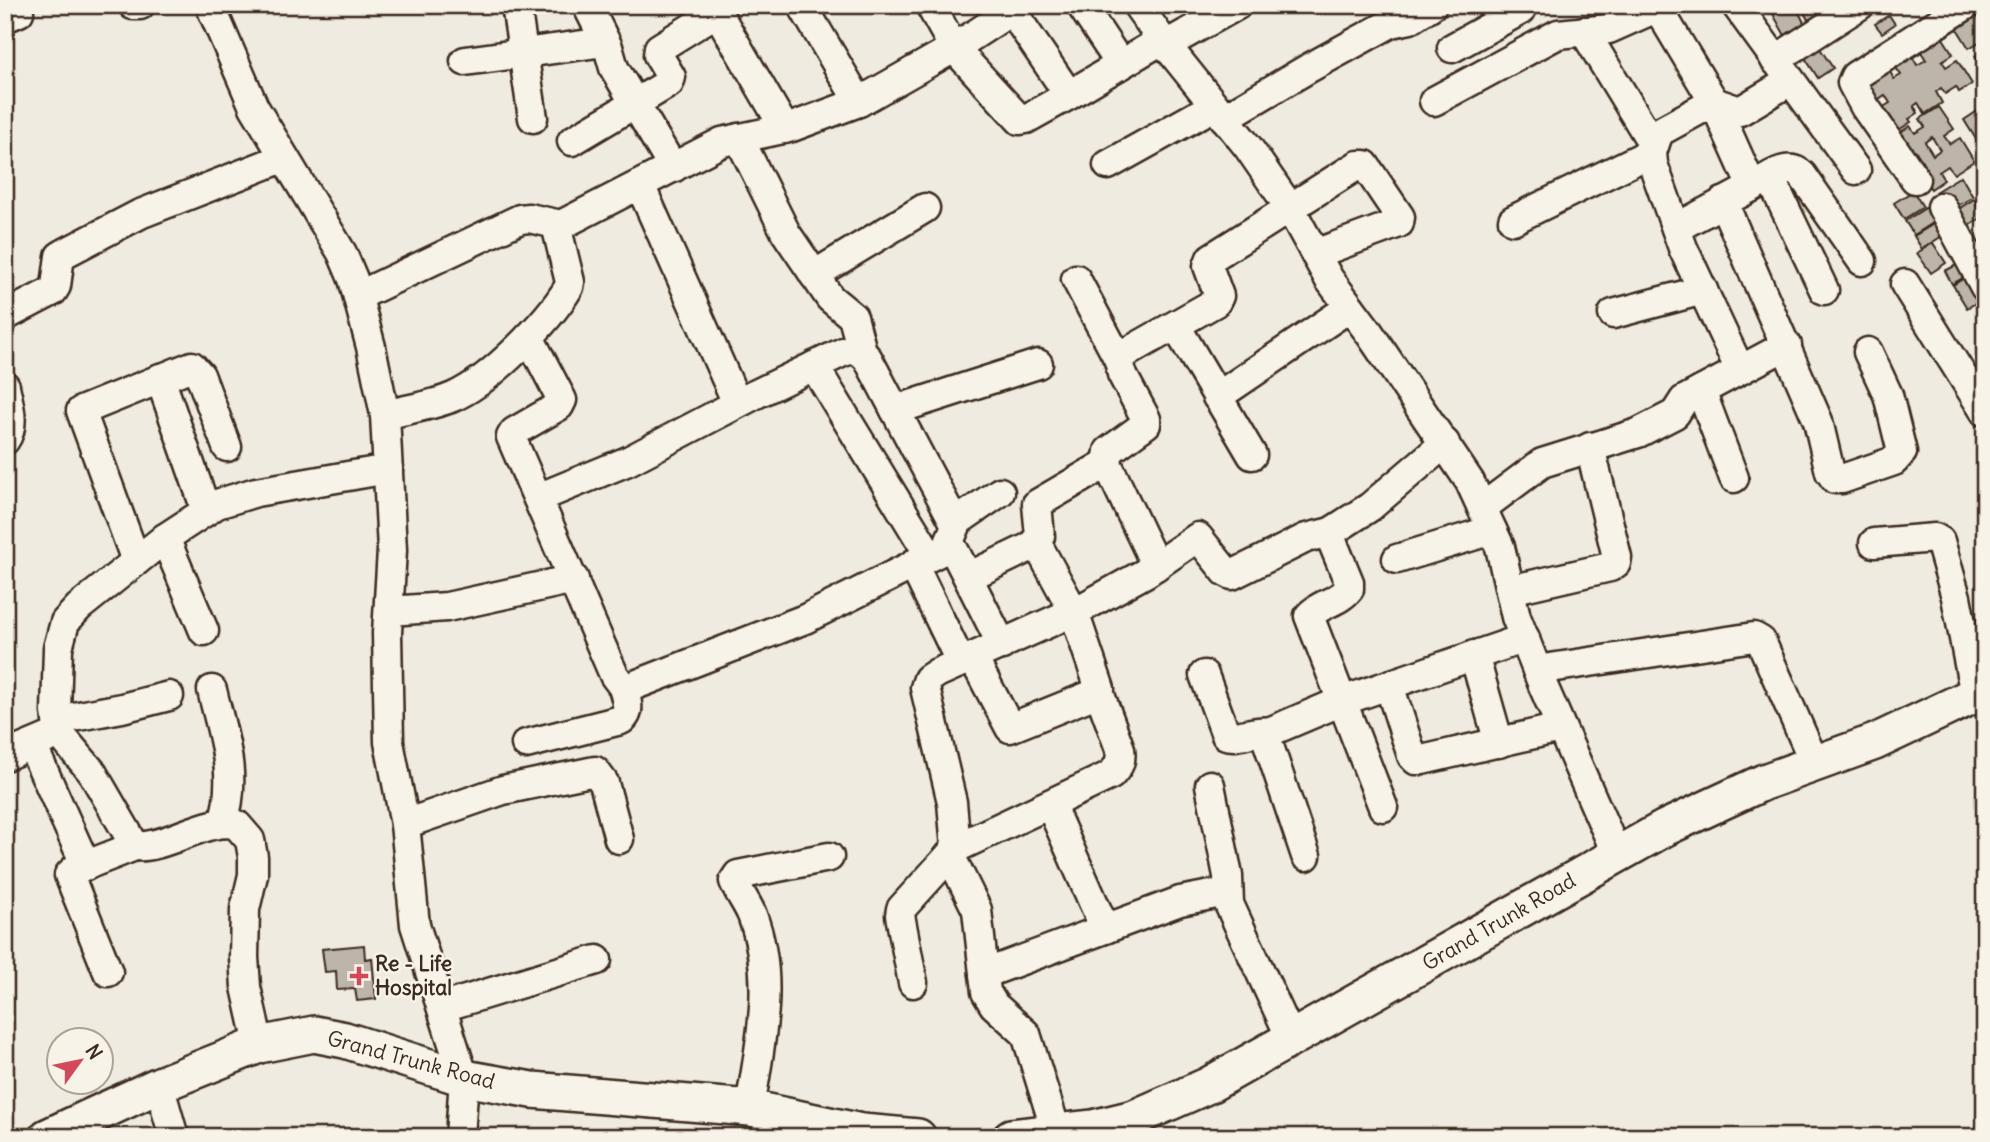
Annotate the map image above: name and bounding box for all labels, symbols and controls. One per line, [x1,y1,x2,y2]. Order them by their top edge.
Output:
street label: Grand Trunk Road [1417,867,1580,976]
place label: Re - Life Hospital [375,950,452,1001]
marker: Re - Life Hospital [349,966,369,986]
street label: Grand Trunk Road [324,1024,498,1095]
north arrow [46,1026,116,1096]
text: N [81,1040,108,1064]

